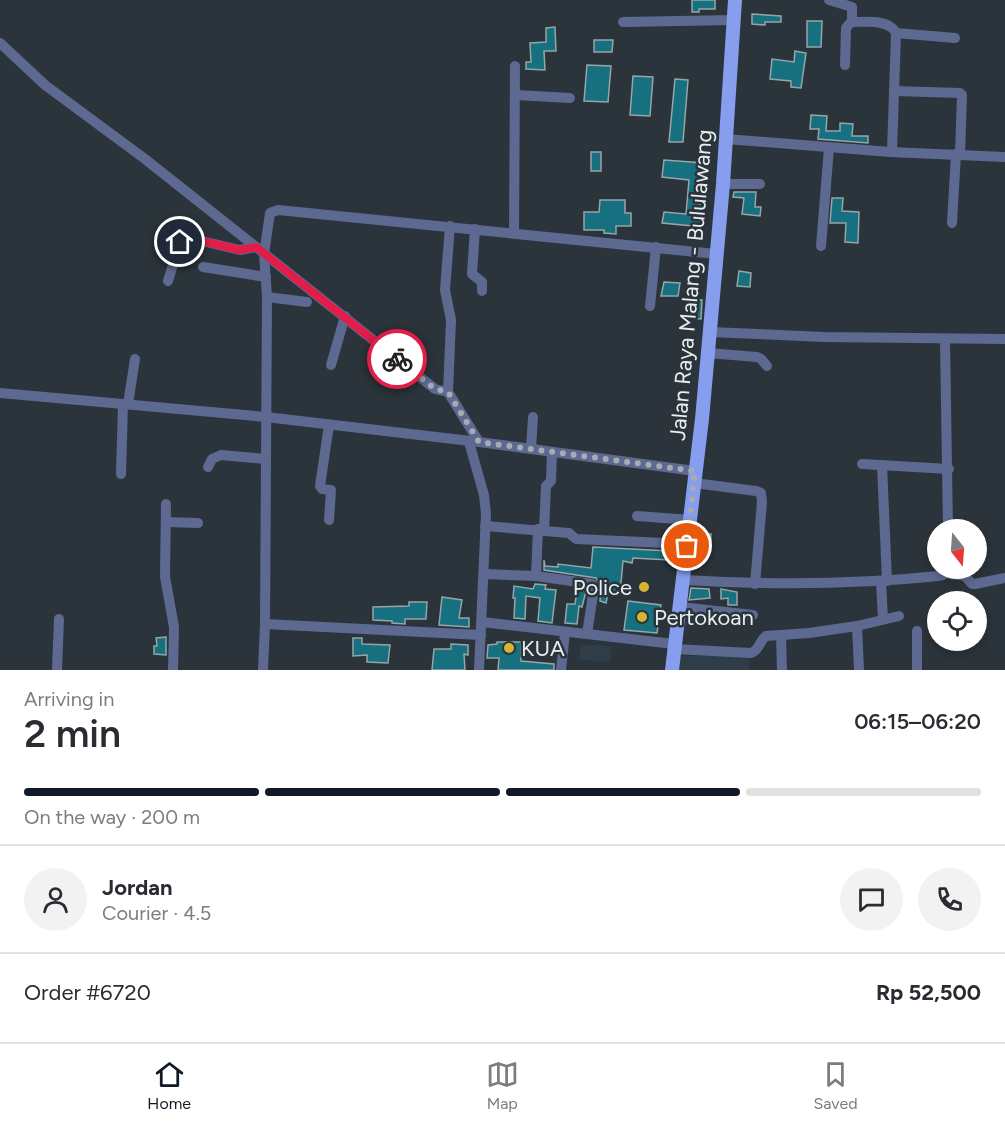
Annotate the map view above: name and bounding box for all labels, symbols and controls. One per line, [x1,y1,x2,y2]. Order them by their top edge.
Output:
street label: Jalan Raya Malang - Bululawang [664,128,718,442]
pin [154,216,205,267]
icon: home [163,225,196,258]
courier [367,329,427,389]
icon: bike [381,343,414,376]
north arrow [927,519,987,579]
map controls [927,519,987,651]
pin [661,520,712,571]
icon: bag [670,529,703,562]
place label: Police [573,574,632,601]
marker: Police [637,580,651,594]
button: locate [927,591,987,651]
place label: Pertokoan [654,604,754,631]
marker: Pertokoan [635,610,649,624]
place label: KUA [521,635,565,662]
marker: KUA [502,641,516,655]
text: Arriving in [24,687,114,711]
text: 06:15–06:20 [854,708,981,735]
text: 2 min [24,710,121,757]
text: On the way · 200 m [24,805,200,829]
button: person [24,868,87,931]
button: chat [840,868,903,931]
button: phone [918,868,981,931]
text: Jordan [102,874,173,901]
text: Courier · 4.5 [102,901,211,925]
text: Order #6720 [24,979,151,1006]
text: Rp 52,500 [876,979,981,1006]
tab: Home [147,1058,191,1113]
tab: Map [486,1058,519,1113]
tab: Saved [813,1058,858,1113]

